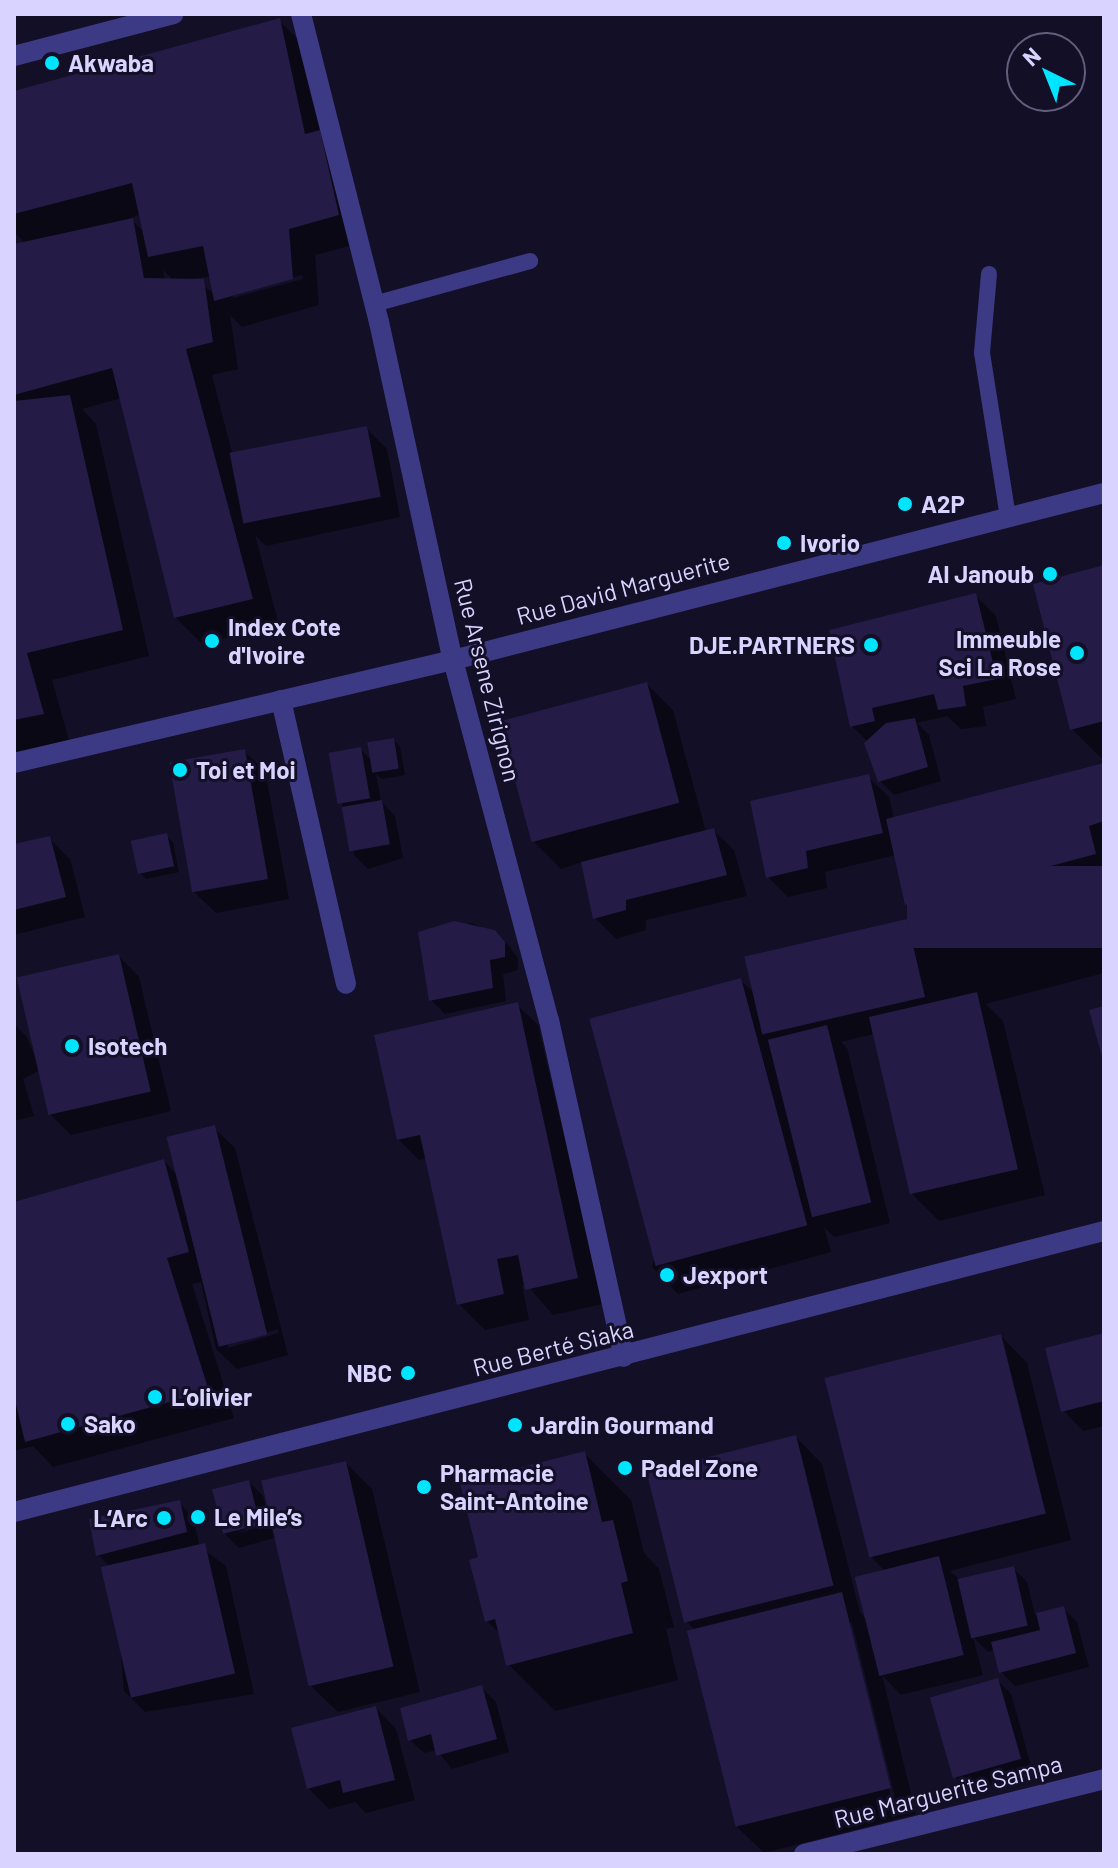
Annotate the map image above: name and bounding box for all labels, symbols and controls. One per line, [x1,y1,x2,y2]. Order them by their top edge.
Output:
north arrow [1006,32,1086,112]
text: N [1017,41,1045,70]
place label: Akwaba [68,49,154,77]
marker: Akwaba [43,54,61,72]
place label: A2P [921,490,965,518]
marker: A2P [896,495,914,513]
place label: Ivorio [800,529,860,557]
marker: Ivorio [775,534,793,552]
street label: Rue David Marguerite [513,546,733,630]
place label: Al Janoub [927,560,1034,588]
marker: Al Janoub [1041,565,1059,583]
street label: Rue Arsene Zirignon [449,575,527,785]
place label: Index Cote d'Ivoire [228,613,341,669]
place label: Immeuble Sci La Rose [939,625,1061,681]
place label: DJE.PARTNERS [689,631,855,659]
marker: Index Cote d'Ivoire [203,632,221,650]
marker: DJE.PARTNERS [862,636,880,654]
marker: Immeuble Sci La Rose [1068,644,1086,662]
place label: Toi et Moi [196,756,296,784]
marker: Toi et Moi [171,761,189,779]
place label: Isotech [88,1032,167,1060]
marker: Isotech [63,1037,81,1055]
place label: Jexport [683,1261,768,1289]
marker: Jexport [658,1266,676,1284]
street label: Rue Berté Siaka [470,1314,636,1382]
place label: NBC [347,1359,392,1387]
marker: NBC [399,1364,417,1382]
place label: L’olivier [171,1383,252,1411]
marker: L’olivier [146,1388,164,1406]
place label: Sako [84,1410,136,1438]
place label: Jardin Gourmand [531,1411,714,1439]
marker: Sako [59,1415,77,1433]
marker: Jardin Gourmand [506,1416,524,1434]
place label: Padel Zone [641,1454,758,1482]
place label: Pharmacie Saint-Antoine [440,1459,589,1515]
marker: Padel Zone [616,1459,634,1477]
marker: Pharmacie Saint-Antoine [415,1478,433,1496]
place label: Le Mile’s [214,1503,302,1531]
place label: L‘Arc [93,1504,148,1532]
marker: Le Mile’s [189,1508,207,1526]
marker: L‘Arc [155,1509,173,1527]
street label: Rue Marguerite Sampa [831,1749,1065,1833]

